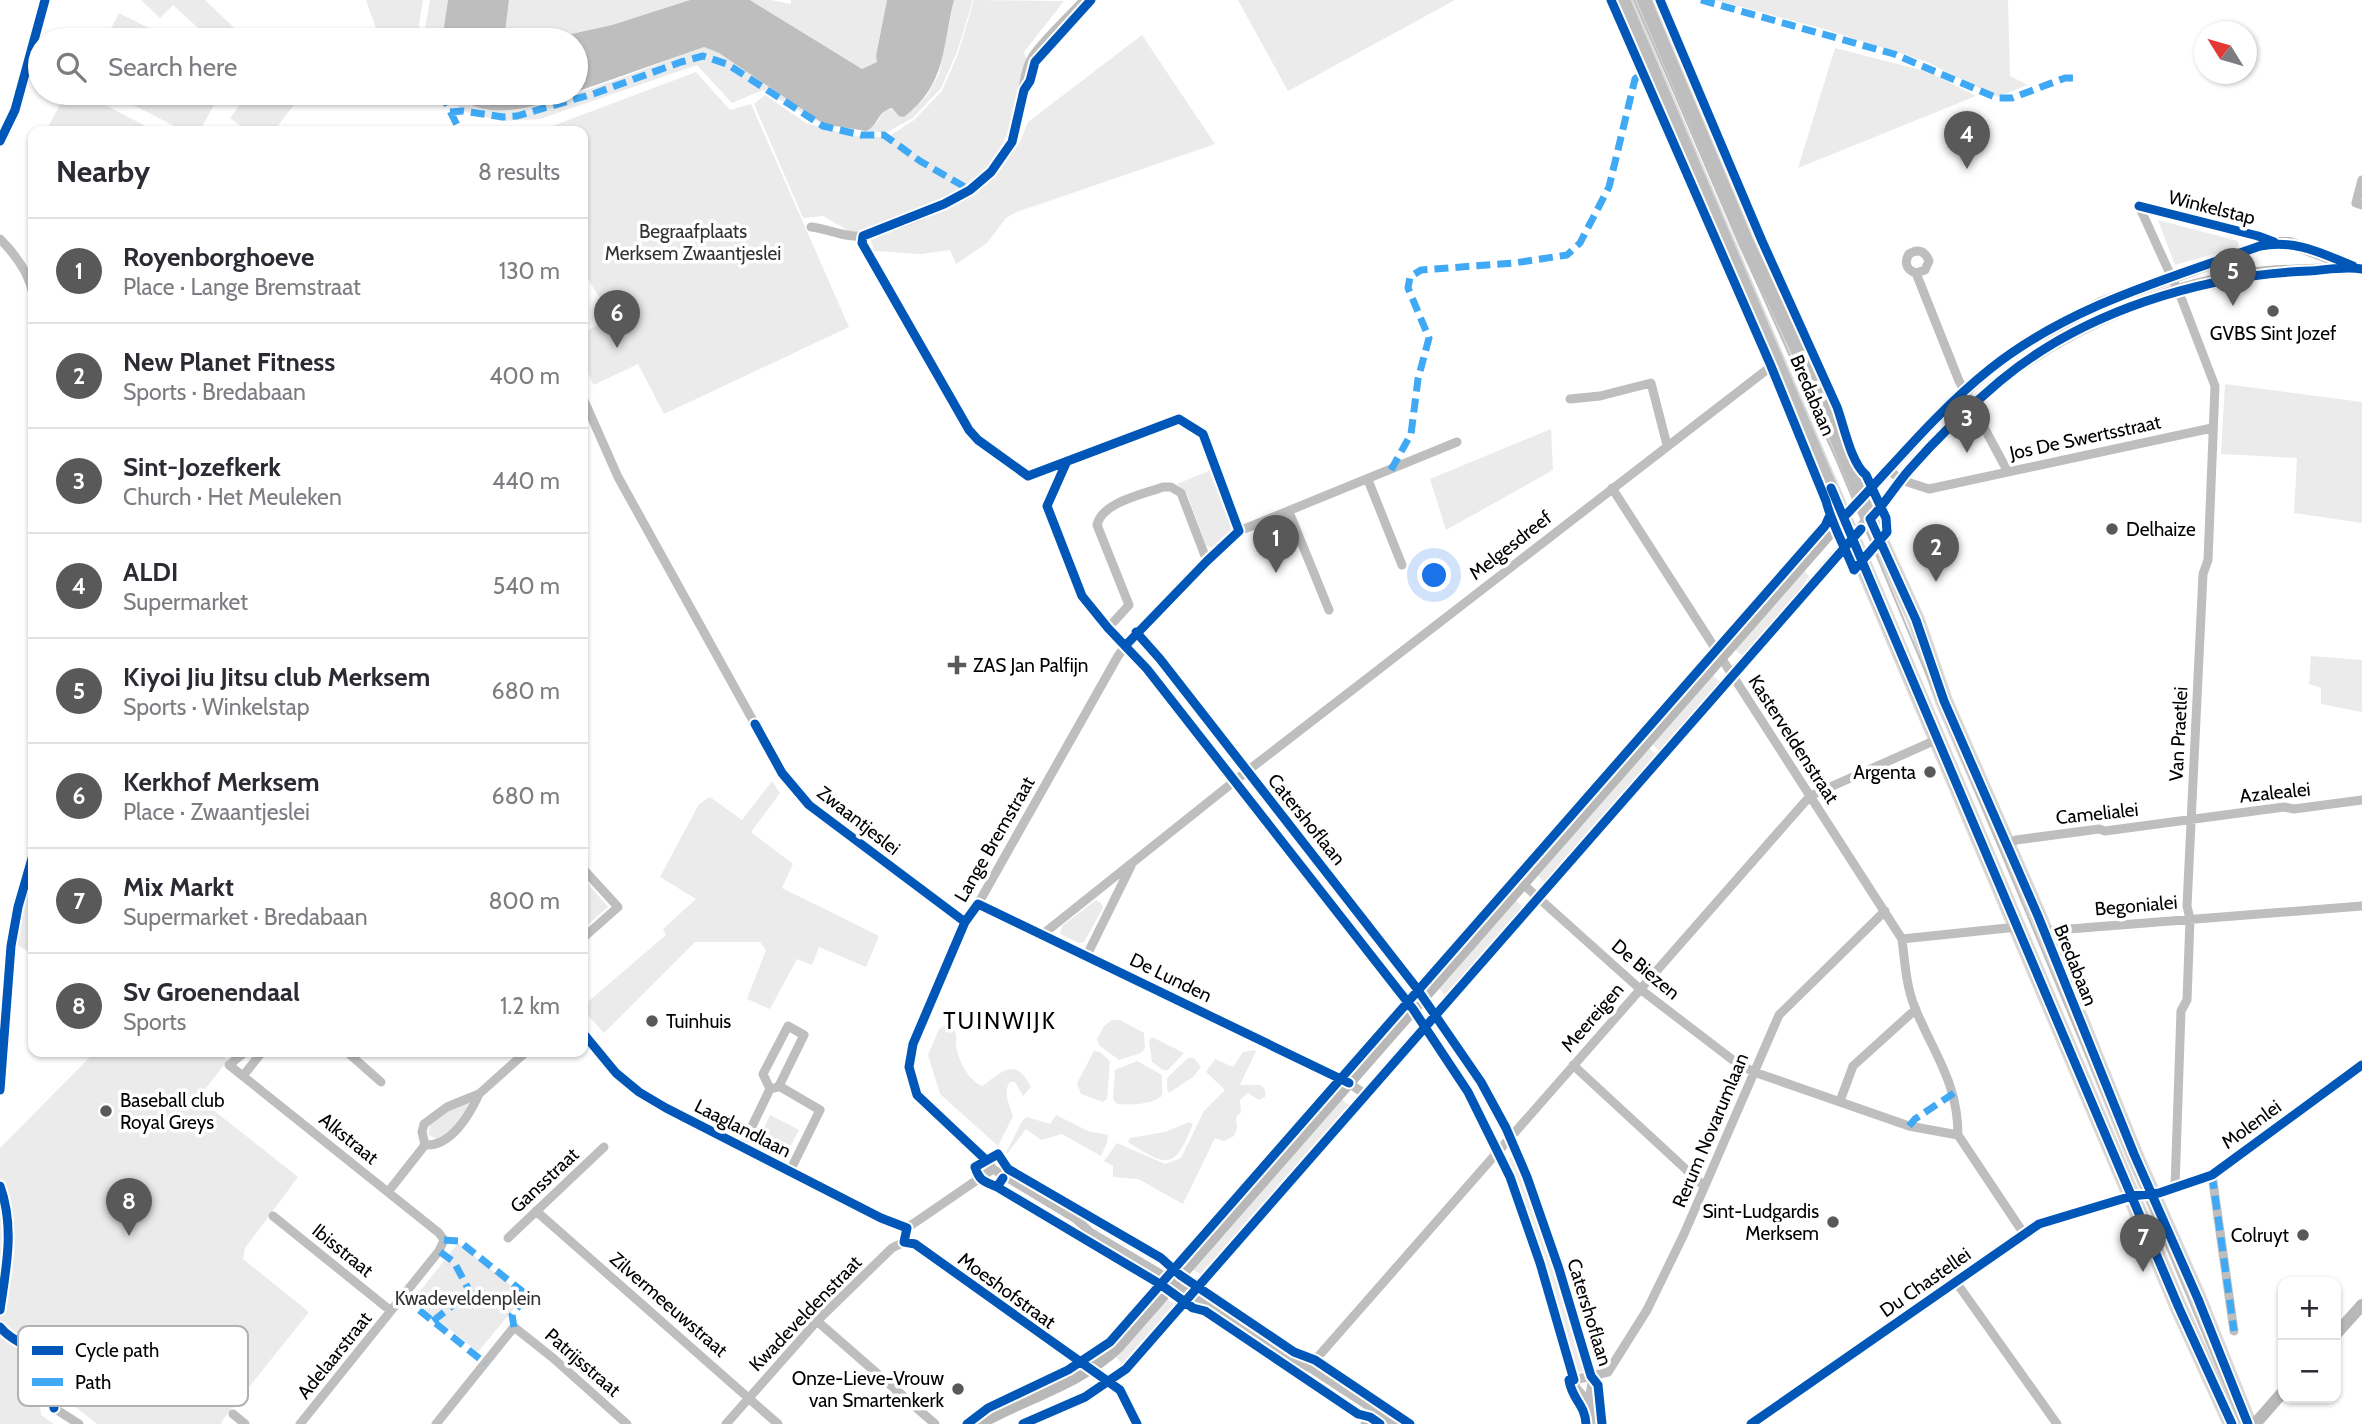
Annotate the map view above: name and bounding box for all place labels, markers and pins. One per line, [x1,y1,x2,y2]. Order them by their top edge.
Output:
pin: 4 [1944,111,1990,169]
pin: 5 [2210,248,2256,306]
pin: 6 [594,290,640,348]
marker: GVBS Sint Jozef [2265,303,2281,319]
place label: GVBS Sint Jozef [2210,322,2337,345]
pin: 3 [1944,395,1990,453]
pin: 1 [1253,515,1299,573]
place label: Delhaize [2126,518,2196,541]
marker: Delhaize [2104,521,2120,537]
pin: 2 [1913,524,1959,582]
place label: ZAS Jan Palfijn [973,654,1088,677]
marker: ZAS Jan Palfijn [947,655,967,675]
place label: Argenta [1853,761,1916,784]
marker: Argenta [1922,764,1938,780]
place label: Tuinhuis [666,1010,731,1033]
marker: Tuinhuis [644,1013,660,1029]
place label: Baseball club Royal Greys [120,1089,225,1134]
marker: Baseball club Royal Greys [98,1103,114,1119]
pin: 8 [106,1178,152,1236]
place label: Sint-Ludgardis Merksem [1702,1200,1819,1245]
marker: Sint-Ludgardis Merksem [1825,1214,1841,1230]
pin: 7 [2120,1214,2166,1272]
place label: Colruyt [2231,1224,2290,1247]
marker: Colruyt [2295,1227,2311,1243]
place label: Onze-Lieve-Vrouw van Smartenkerk [792,1367,944,1412]
marker: Onze-Lieve-Vrouw van Smartenkerk [950,1381,966,1397]

